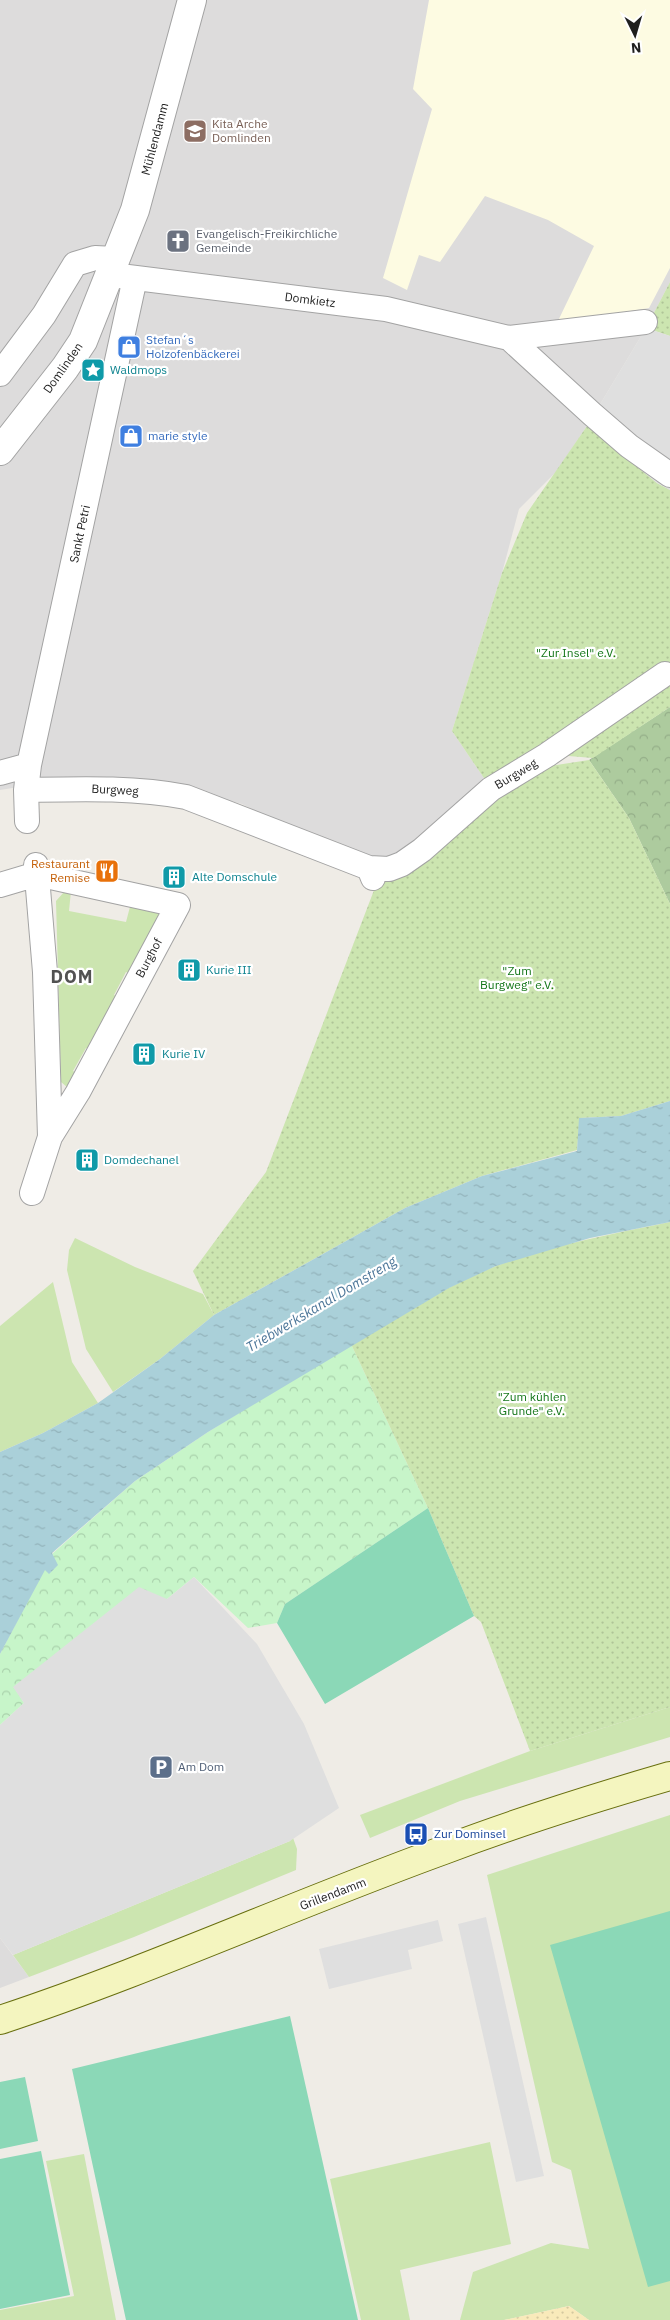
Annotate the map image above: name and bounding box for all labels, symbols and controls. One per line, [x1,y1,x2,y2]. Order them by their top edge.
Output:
north arrow [610,10,660,60]
text: N [630,39,642,57]
street label: Mühlendamm [138,101,171,177]
place label: Kita Arche Domlinden [212,116,271,145]
school or university icon: Kita Arche Domlinden [182,118,208,144]
place label: Evangelisch-Freikirchliche Gemeinde [196,226,338,255]
church icon: Evangelisch-Freikirchliche Gemeinde [165,228,191,254]
street label: Domkietz [284,289,337,310]
place label: Stefan´s Holzofenbäckerei [146,332,240,361]
shop icon: Stefan´s Holzofenbäckerei [116,334,142,360]
street label: Domlinden [40,339,86,396]
place icon: Waldmops [80,357,106,383]
place label: Waldmops [110,362,167,377]
shop icon: marie style [118,423,144,449]
place label: marie style [148,428,208,443]
street label: Sankt Petri [66,504,93,564]
park label: "Zur Insel" e.V. [536,645,616,660]
street label: Burgweg [492,755,540,792]
street label: Burgweg [91,781,140,798]
place label: Restaurant Remise [31,856,90,885]
restaurant icon: Restaurant Remise [94,858,120,884]
building icon: Alte Domschule [161,864,187,890]
place label: Alte Domschule [192,869,278,884]
street label: Burghof [132,935,165,980]
building icon: Kurie III [176,957,202,983]
place label: Kurie III [206,962,252,977]
park label: "Zum Burgweg" e.V. [480,963,554,992]
district label: DOM [50,965,94,988]
building icon: Kurie IV [131,1041,157,1067]
place label: Kurie IV [162,1046,206,1061]
building icon: Domdechanel [74,1147,100,1173]
place label: Domdechanel [104,1152,179,1167]
water label: Triebwerkskanal Domstreng [243,1252,400,1356]
park label: "Zum kühlen Grunde" e.V. [498,1389,566,1418]
parking icon: Am Dom [148,1754,174,1780]
place label: Am Dom [178,1759,224,1774]
bus stop icon: Zur Dominsel [403,1821,429,1847]
place label: Zur Dominsel [434,1826,506,1841]
street label: Grillendamm [297,1874,368,1913]

